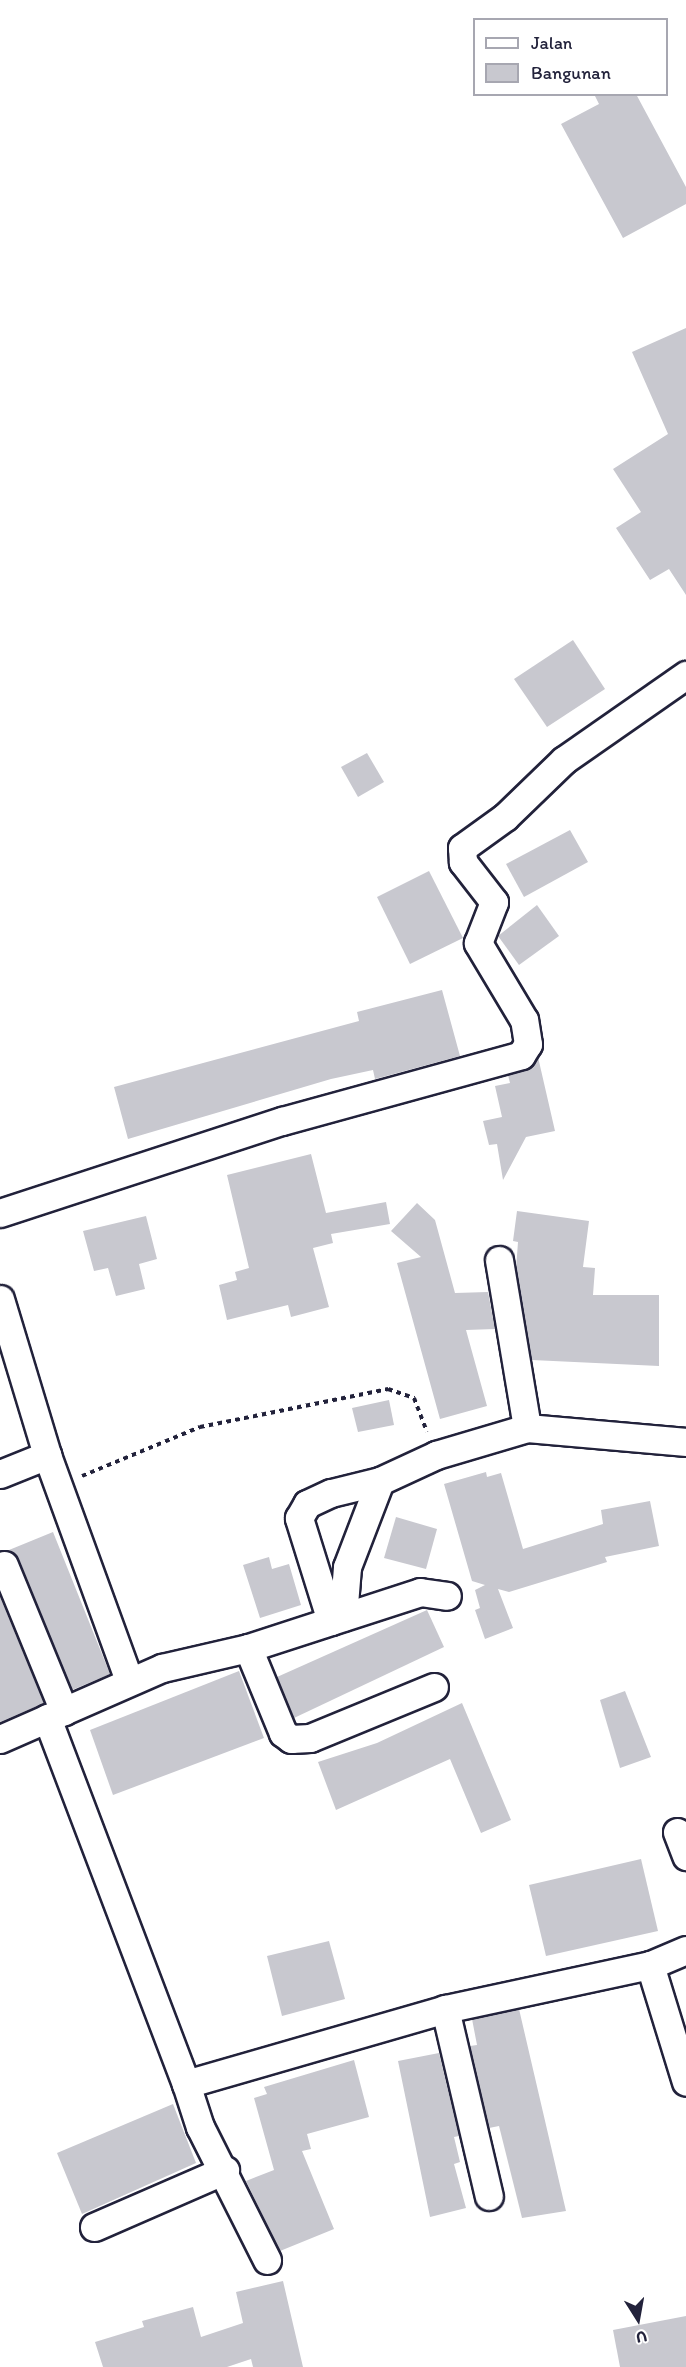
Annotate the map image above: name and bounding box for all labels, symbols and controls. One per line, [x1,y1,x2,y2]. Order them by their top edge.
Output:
legend [473,18,668,96]
text: Jalan [531,32,572,54]
text: Bangunan [531,62,611,84]
north arrow [608,2289,668,2349]
text: U [635,2327,649,2347]

